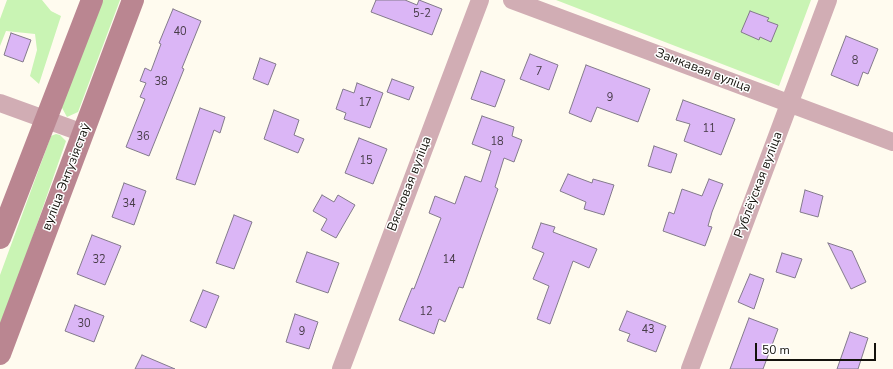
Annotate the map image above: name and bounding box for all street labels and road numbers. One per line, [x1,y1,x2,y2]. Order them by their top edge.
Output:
street label: Замкавая вуліца [653,46,753,96]
street label: вуліца Энтузіястаў [39,121,95,233]
street label: Рублёўская вуліца [732,130,786,240]
street label: Вясновая вуліца [385,134,435,234]

